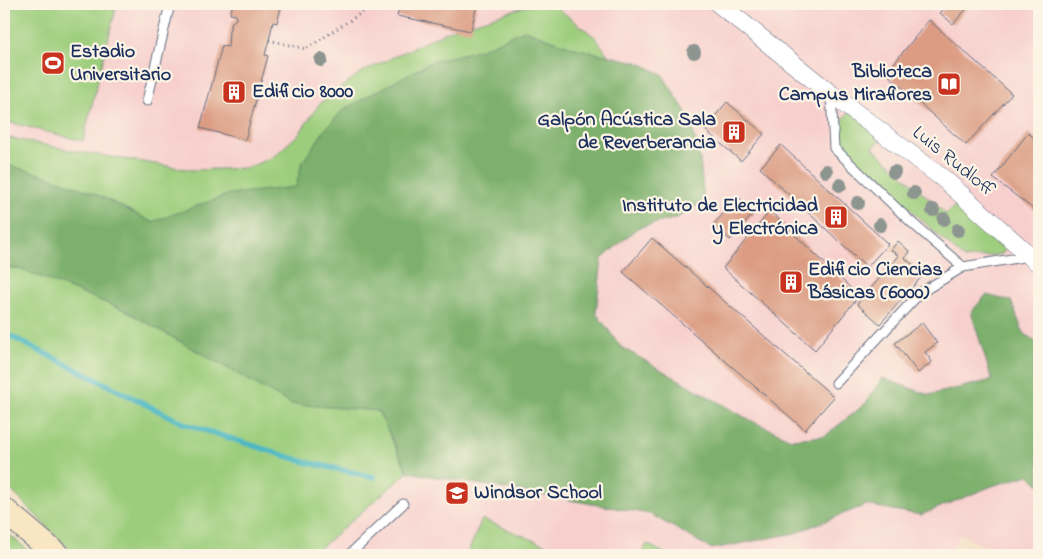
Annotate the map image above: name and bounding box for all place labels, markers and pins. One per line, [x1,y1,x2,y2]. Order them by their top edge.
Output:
place label: Estadio Universitario [70,38,171,90]
sports icon: Estadio Universitario [40,50,66,76]
place label: Biblioteca Campus Miraflores [779,58,932,110]
library icon: Biblioteca Campus Miraflores [936,71,962,97]
place label: Edificio 8000 [252,78,353,107]
building icon: Edificio 8000 [221,79,247,105]
place label: Galpón Acústica Sala de Reverberancia [538,106,716,158]
building icon: Galpón Acústica Sala de Reverberancia [721,119,747,145]
place label: Instituto de Electricidad y Electrónica [622,192,819,245]
building icon: Instituto de Electricidad y Electrónica [823,204,849,230]
place label: Edificio Ciencias Básicas (6000) [807,256,943,308]
building icon: Edificio Ciencias Básicas (6000) [778,269,804,295]
place label: Windsor School [474,479,602,508]
school or university icon: Windsor School [444,480,470,506]

